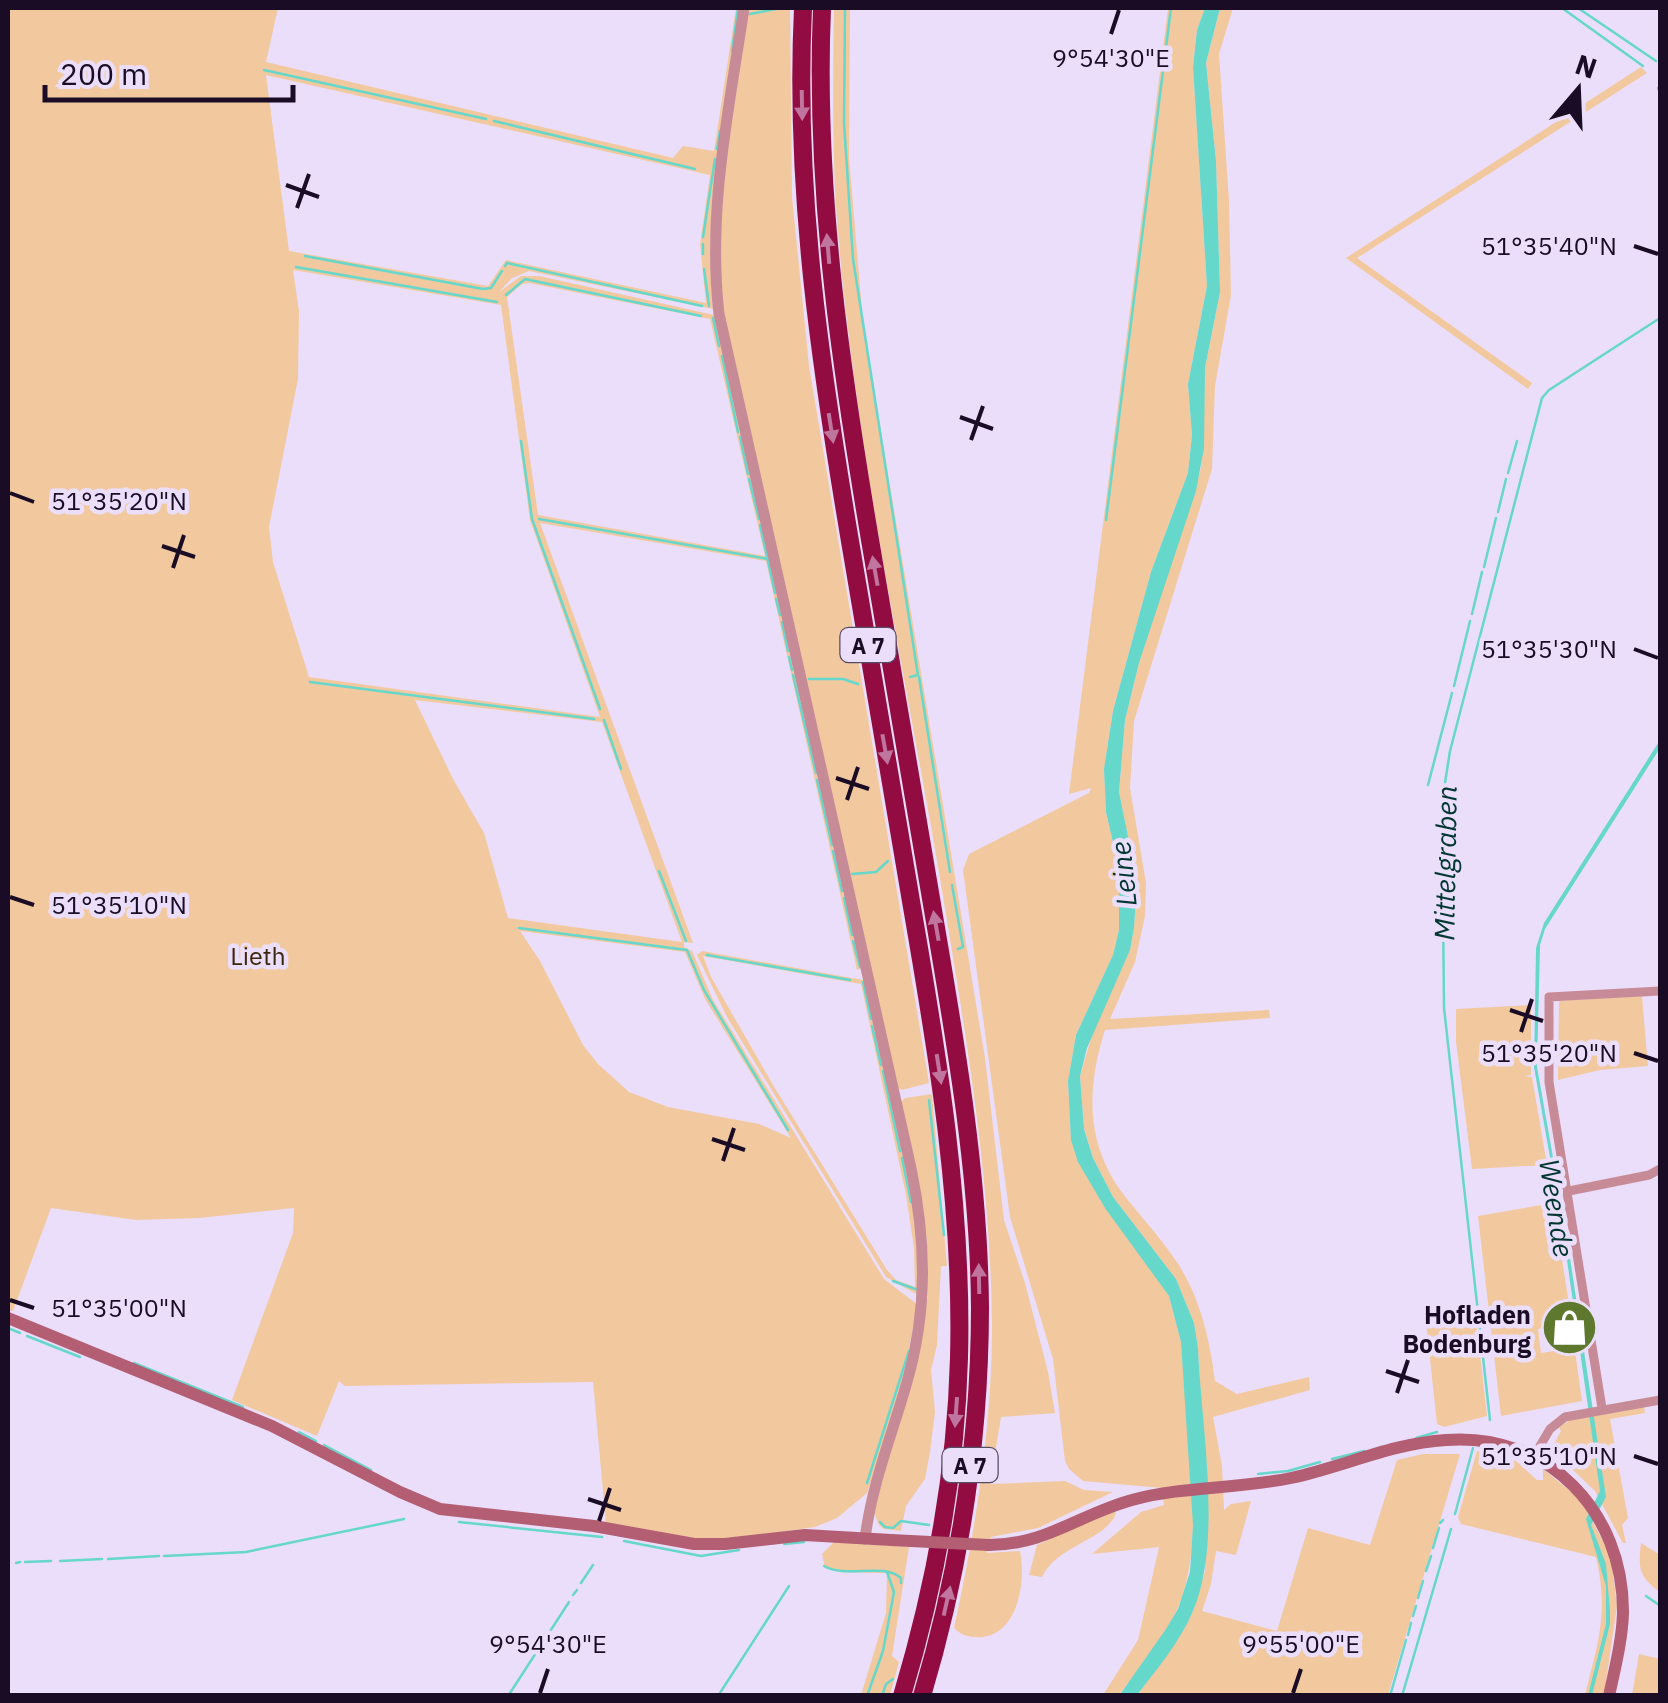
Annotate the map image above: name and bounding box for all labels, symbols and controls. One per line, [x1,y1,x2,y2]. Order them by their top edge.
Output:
scale bar [45,40,292,102]
north arrow [1528,40,1628,140]
text: 9°54'30"E [1052,41,1170,74]
text: N [1571,45,1602,87]
text: 200 m [60,54,147,93]
one-way arrow [794,89,810,121]
text: 51°35'40"N [1481,229,1617,262]
one-way arrow [820,233,836,265]
one-way arrow [823,413,839,445]
text: 51°35'20"N [51,484,187,517]
one-way arrow [867,555,882,586]
road number: A 7 [840,628,896,662]
text: 51°35'30"N [1481,632,1617,665]
one-way arrow [878,733,893,765]
water label: Mittelgraben [1425,785,1465,941]
water label: Leine [1101,840,1145,908]
text: 51°35'10"N [51,888,187,921]
one-way arrow [927,909,943,941]
park label: Lieth [230,939,286,972]
text: 51°35'20"N [1481,1036,1617,1069]
one-way arrow [932,1054,948,1085]
water label: Weende [1531,1156,1583,1260]
one-way arrow [971,1262,987,1294]
text: 51°35'00"N [51,1291,187,1324]
place label: Hofladen Bodenburg [1402,1298,1531,1360]
shop icon: Hofladen Bodenburg [1540,1298,1600,1358]
one-way arrow [948,1397,964,1429]
text: 51°35'10"N [1481,1439,1617,1472]
road number: A 7 [942,1448,998,1482]
one-way arrow [940,1585,955,1616]
text: 9°54'30"E [489,1627,607,1660]
text: 9°55'00"E [1242,1627,1360,1660]

